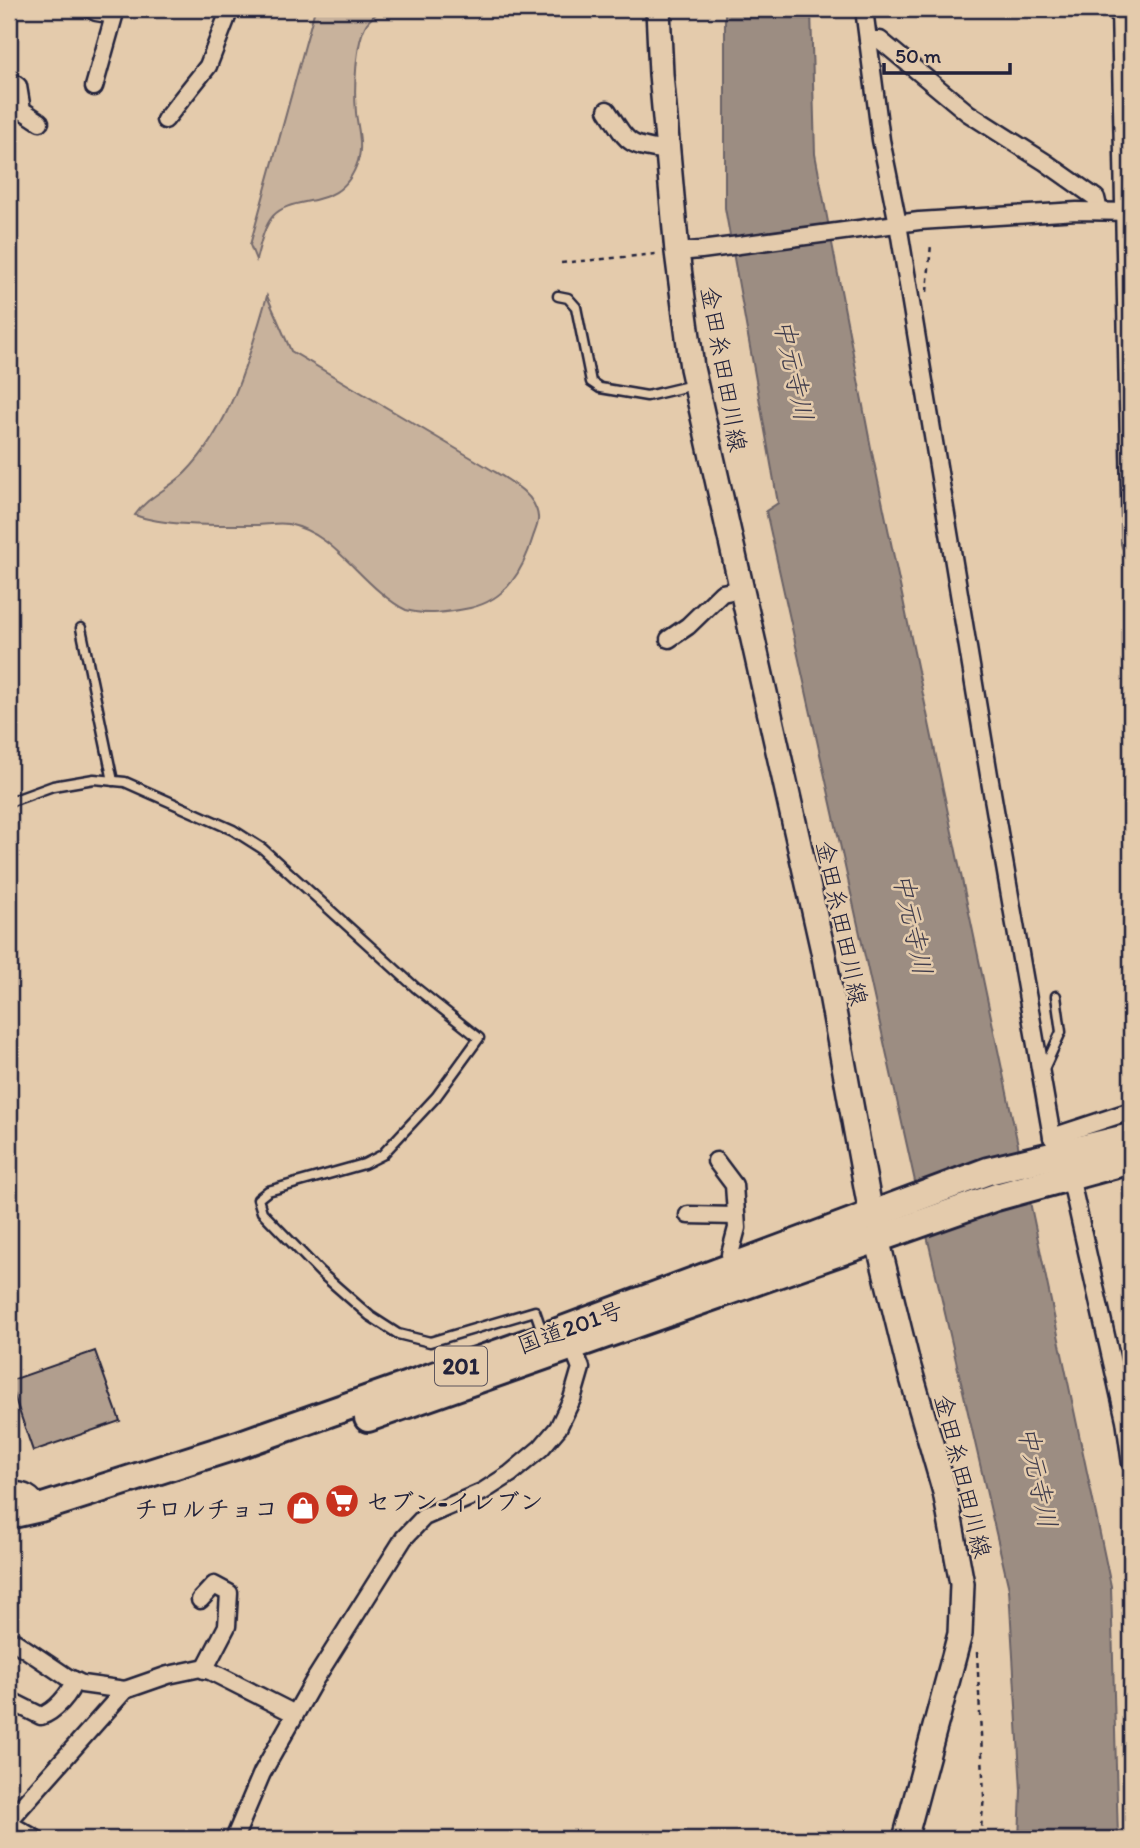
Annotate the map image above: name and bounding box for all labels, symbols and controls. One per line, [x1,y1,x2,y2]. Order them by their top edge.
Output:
scale bar [884,32,1010,76]
text: 50 m [895,43,942,68]
street label: 金田糸田田川線 [695,284,753,454]
water label: 中元寺川 [768,316,820,424]
street label: 金田糸田田川線 [810,838,874,1008]
water label: 中元寺川 [887,870,939,978]
street label: 国道201号 [513,1294,627,1360]
road number: 201 [435,1346,487,1386]
street label: 金田糸田田川線 [929,1391,997,1561]
water label: 中元寺川 [1012,1423,1064,1531]
supermarket icon: セブン-イレブン [323,1482,361,1520]
place label: セブン-イレブン [366,1487,544,1516]
shop icon: チロルチョコ [284,1489,322,1527]
place label: チロルチョコ [134,1494,278,1523]

